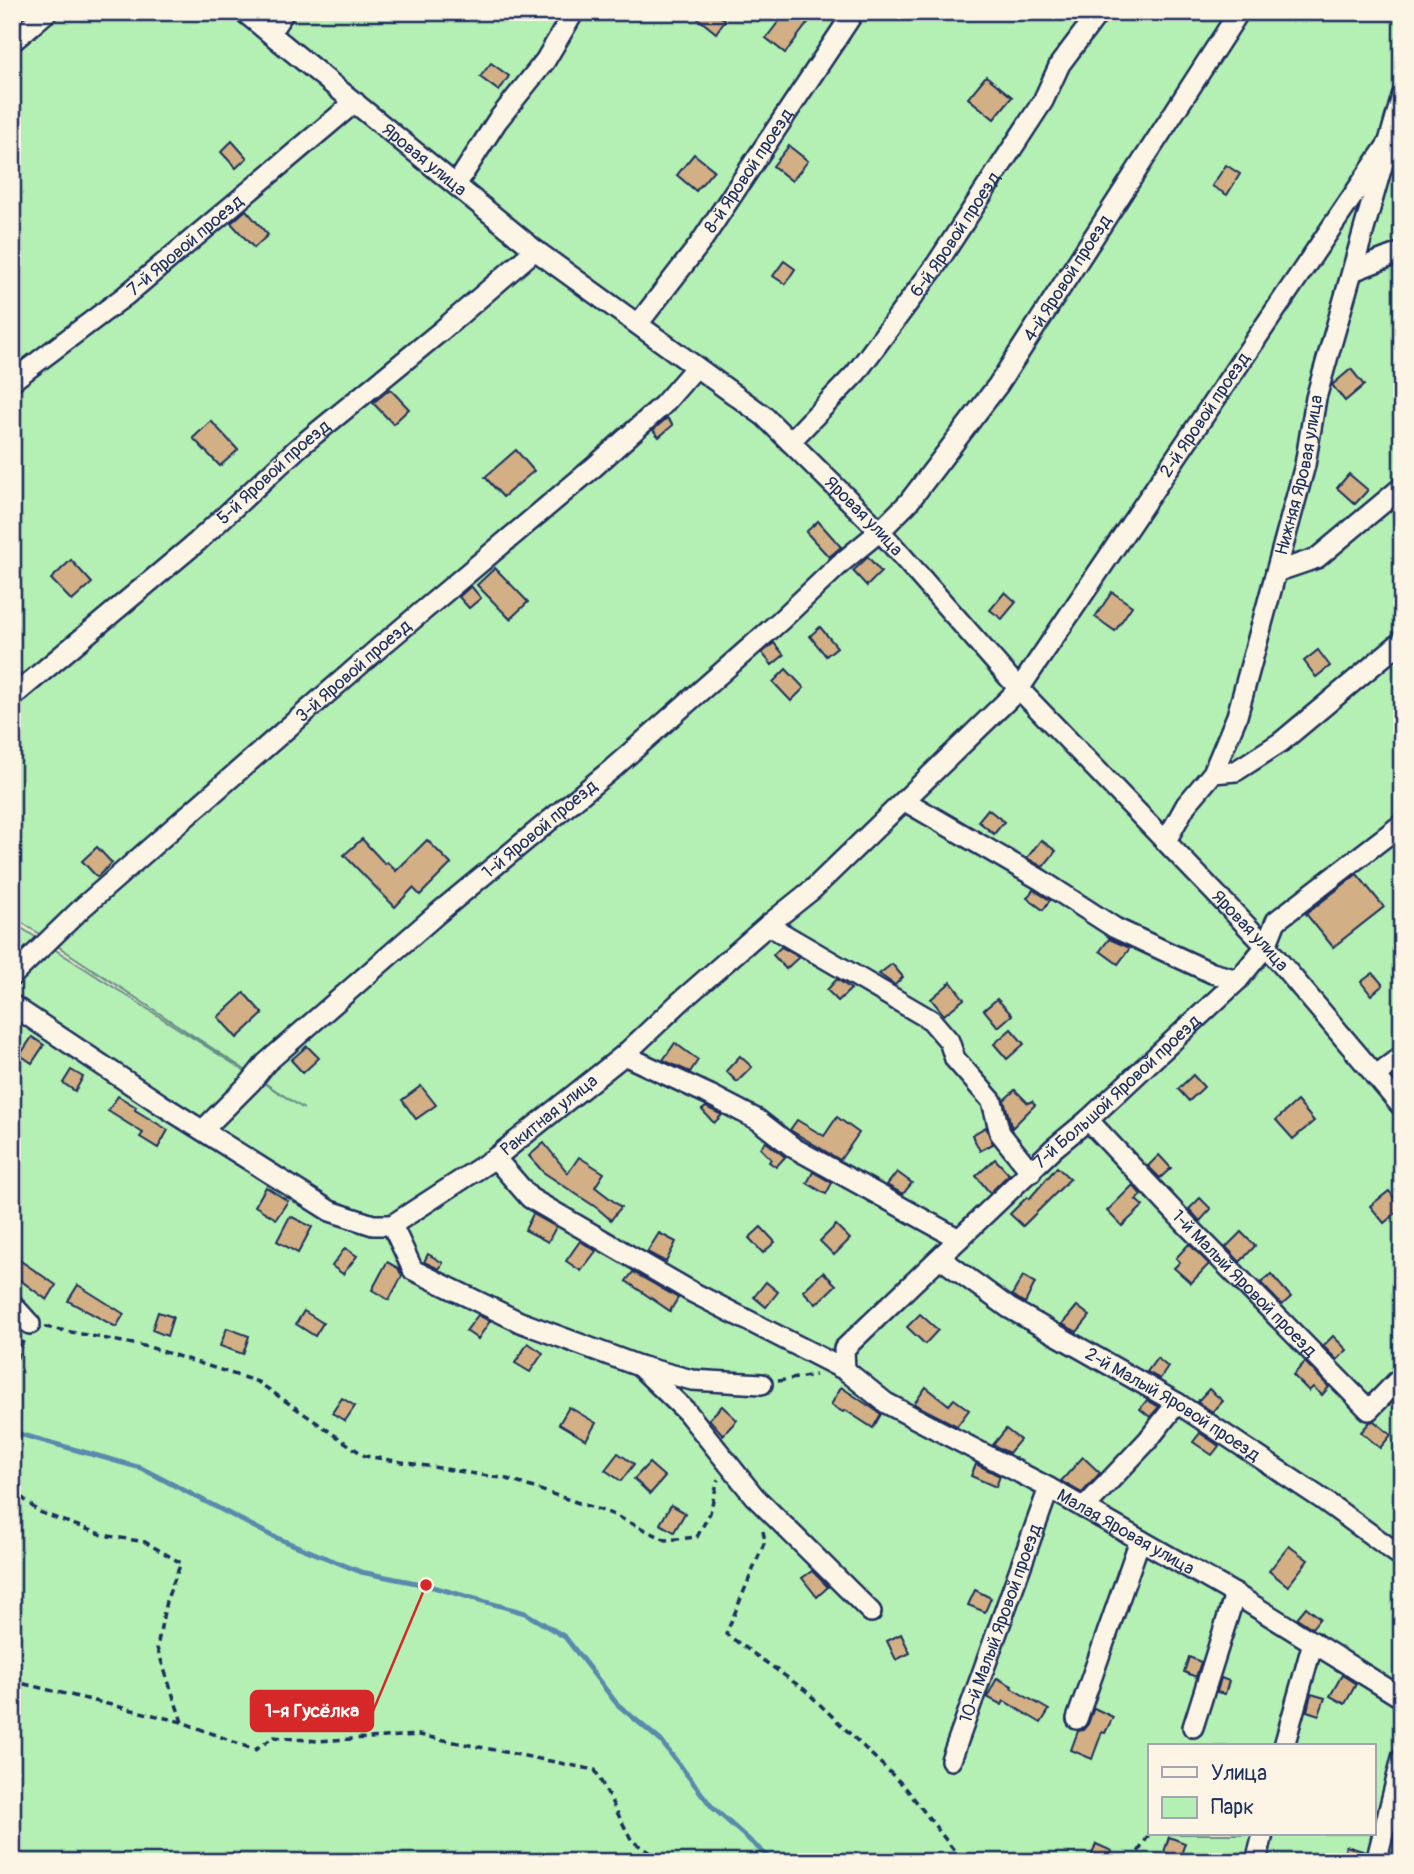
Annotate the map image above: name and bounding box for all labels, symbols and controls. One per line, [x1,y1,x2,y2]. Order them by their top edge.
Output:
street label: 8-й Яровой проезд [699,104,799,238]
street label: Яровая улица [377,118,471,201]
street label: 6-й Яровой проезд [905,167,1006,302]
street label: 7-й Яровой проезд [123,190,248,301]
street label: 4-й Яровой проезд [1018,211,1117,346]
street label: 2-й Яровой проезд [1155,348,1256,482]
street label: Нижняя Яровая улица [1270,393,1328,558]
street label: 5-й Яровой проезд [212,415,335,530]
street label: Яровая улица [819,471,908,561]
street label: 3-й Яровой проезд [291,615,416,728]
street label: 1-й Яровой проезд [477,775,602,884]
street label: Яровая улица [1206,885,1293,976]
street label: 7-й Большой Яровой проезд [1028,1010,1206,1174]
street label: Ракитная улица [496,1069,603,1161]
street label: 1-й Малый Яровой проезд [1166,1205,1322,1362]
street label: 2-й Малый Яровой проезд [1081,1342,1264,1467]
street label: Малая Яровая улица [1053,1484,1198,1580]
street label: 10-й Малый Яровой проезд [954,1521,1047,1726]
callout: 1-я Гусёлка [251,1691,373,1731]
text: 1-я Гусёлка [265,1699,359,1723]
legend [1148,1744,1376,1836]
text: Улица [1211,1760,1267,1787]
text: Парк [1211,1794,1254,1821]

